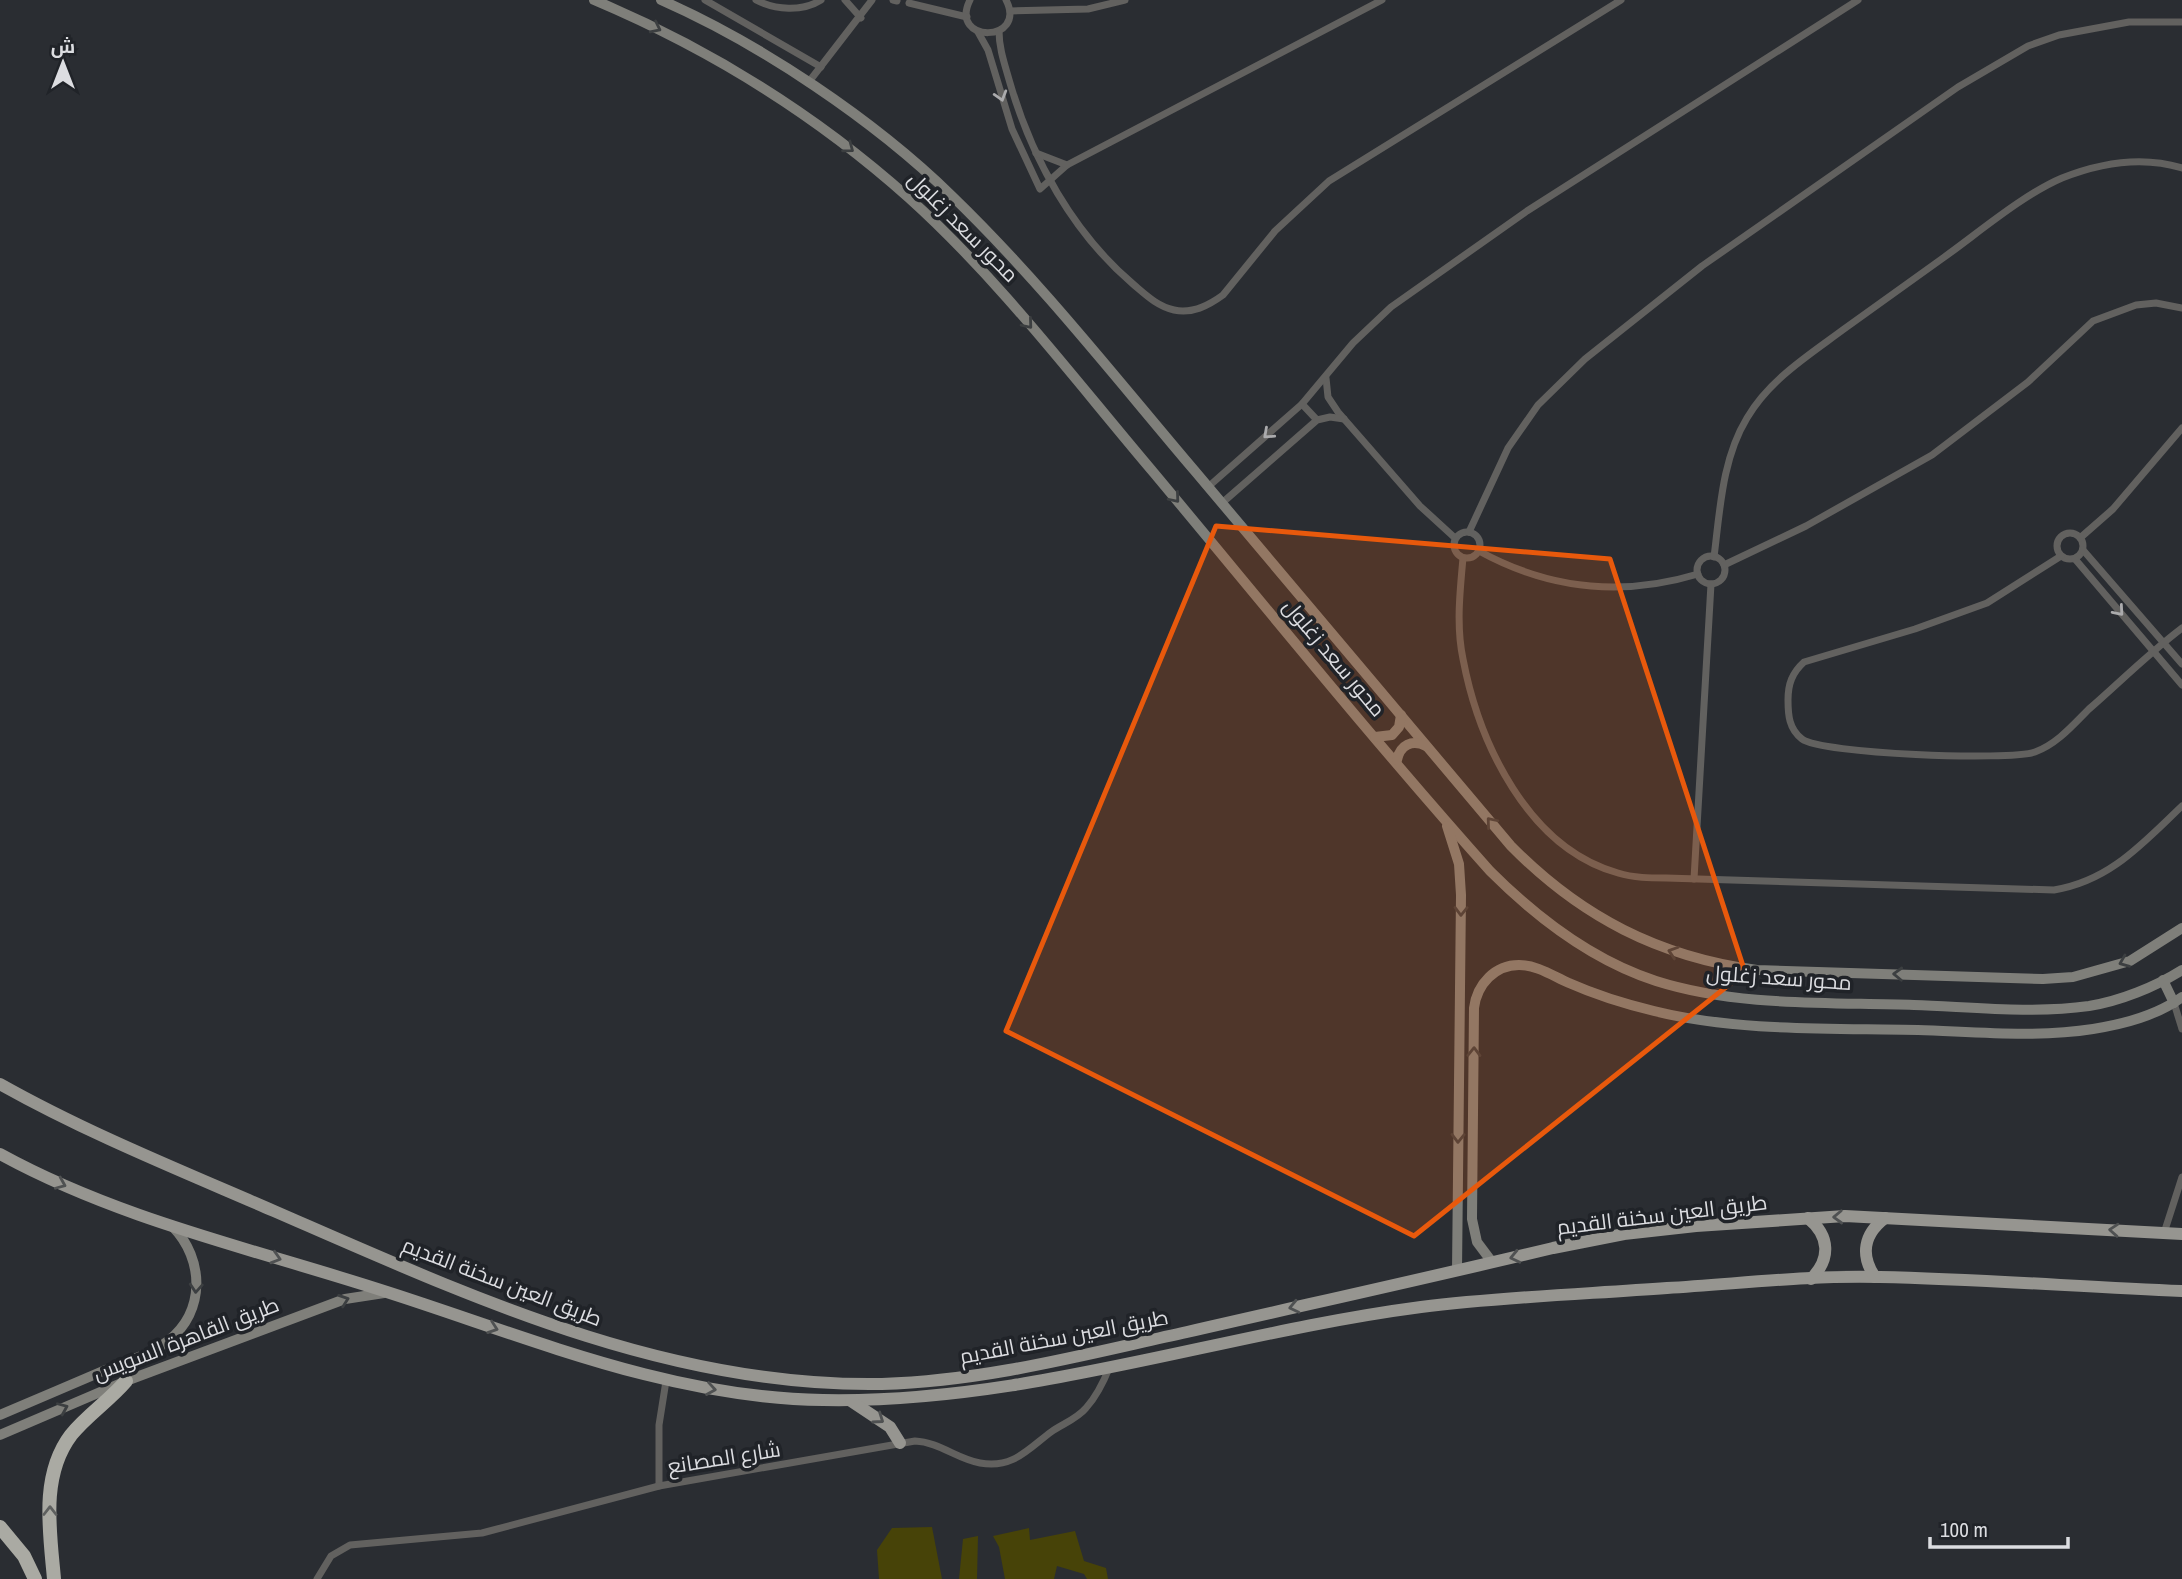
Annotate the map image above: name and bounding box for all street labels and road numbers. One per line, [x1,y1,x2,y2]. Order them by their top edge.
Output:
street label: محور سعد زغلول [902,165,1025,288]
street label: محور سعد زغلول [1276,592,1392,723]
street label: محور سعد زغلول [1705,958,1853,997]
street label: طريق العين سخنة القديم [1555,1187,1769,1242]
street label: طريق العين سخنة القديم [398,1230,606,1333]
street label: طريق القاهرة السويس [89,1290,283,1387]
street label: طريق العين سخنة القديم [957,1302,1171,1371]
street label: شارع المصانع [665,1434,783,1481]

